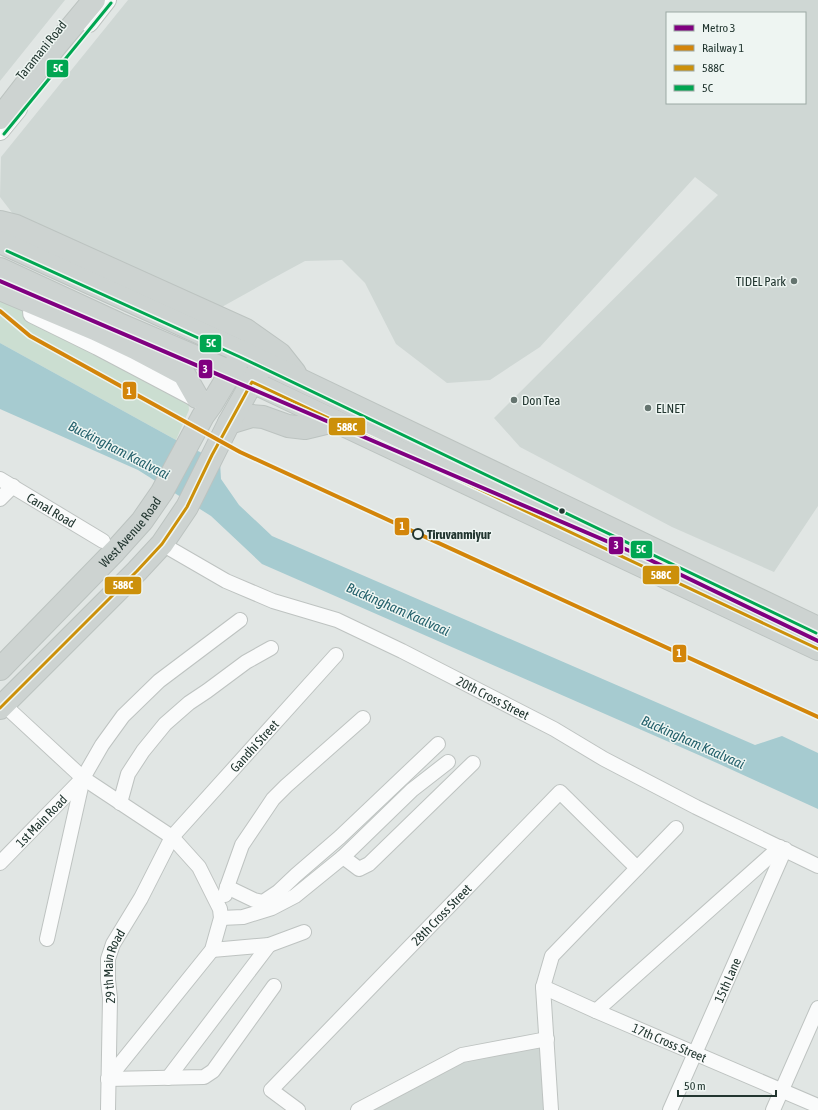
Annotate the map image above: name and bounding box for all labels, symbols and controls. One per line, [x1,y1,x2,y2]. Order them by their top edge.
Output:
legend [666,12,806,104]
street label: Taramani Road [13,18,70,83]
text: Metro 3 [702,21,735,35]
text: Railway 1 [702,41,745,55]
line badge: 5C [46,59,69,78]
text: 588C [702,61,725,75]
text: 5C [53,62,63,74]
text: 5C [702,81,714,95]
place label: TIDEL Park [736,274,786,289]
marker: TIDEL Park [789,276,799,286]
line badge: 5C [199,334,222,353]
text: 5C [206,337,216,349]
line badge: 3 [198,359,213,379]
text: 3 [202,363,208,375]
line badge: 1 [122,381,137,400]
text: 1 [126,385,132,397]
place label: Don Tea [522,393,560,408]
marker: Don Tea [509,395,519,405]
place label: ELNET [656,401,686,416]
marker: ELNET [643,403,653,413]
line badge: 588C [328,417,366,436]
water label: Buckingham Kaalvaai [66,418,172,482]
text: 588C [337,421,357,433]
street label: Canal Road [24,490,78,531]
street label: West Avenue Road [96,494,164,571]
unlabelled marker [557,506,567,516]
line badge: 1 [394,517,410,536]
text: 1 [399,520,405,532]
place label: Tiruvanmiyur [427,527,492,542]
marker: Tiruvanmiyur [412,528,424,540]
line badge: 3 [608,536,624,555]
text: 3 [613,539,619,551]
line badge: 5C [630,540,653,559]
text: 5C [636,543,646,555]
line badge: 588C [642,565,680,585]
text: 588C [651,569,671,581]
line badge: 588C [104,576,142,595]
text: 588C [113,579,133,591]
water label: Buckingham Kaalvaai [344,579,452,639]
line badge: 1 [672,644,687,663]
text: 1 [676,647,682,659]
street label: 20th Cross Street [454,673,532,723]
water label: Buckingham Kaalvaai [639,712,747,772]
street label: Gandhi Street [227,717,282,775]
street label: 1st Main Road [13,792,70,850]
street label: 28th Cross Street [408,881,475,949]
street label: 29 th Main Road [101,926,128,1003]
street label: 15th Lane [711,955,744,1005]
street label: 17th Cross Street [630,1020,709,1065]
scale bar [678,1072,776,1098]
text: 50 m [684,1079,706,1093]

